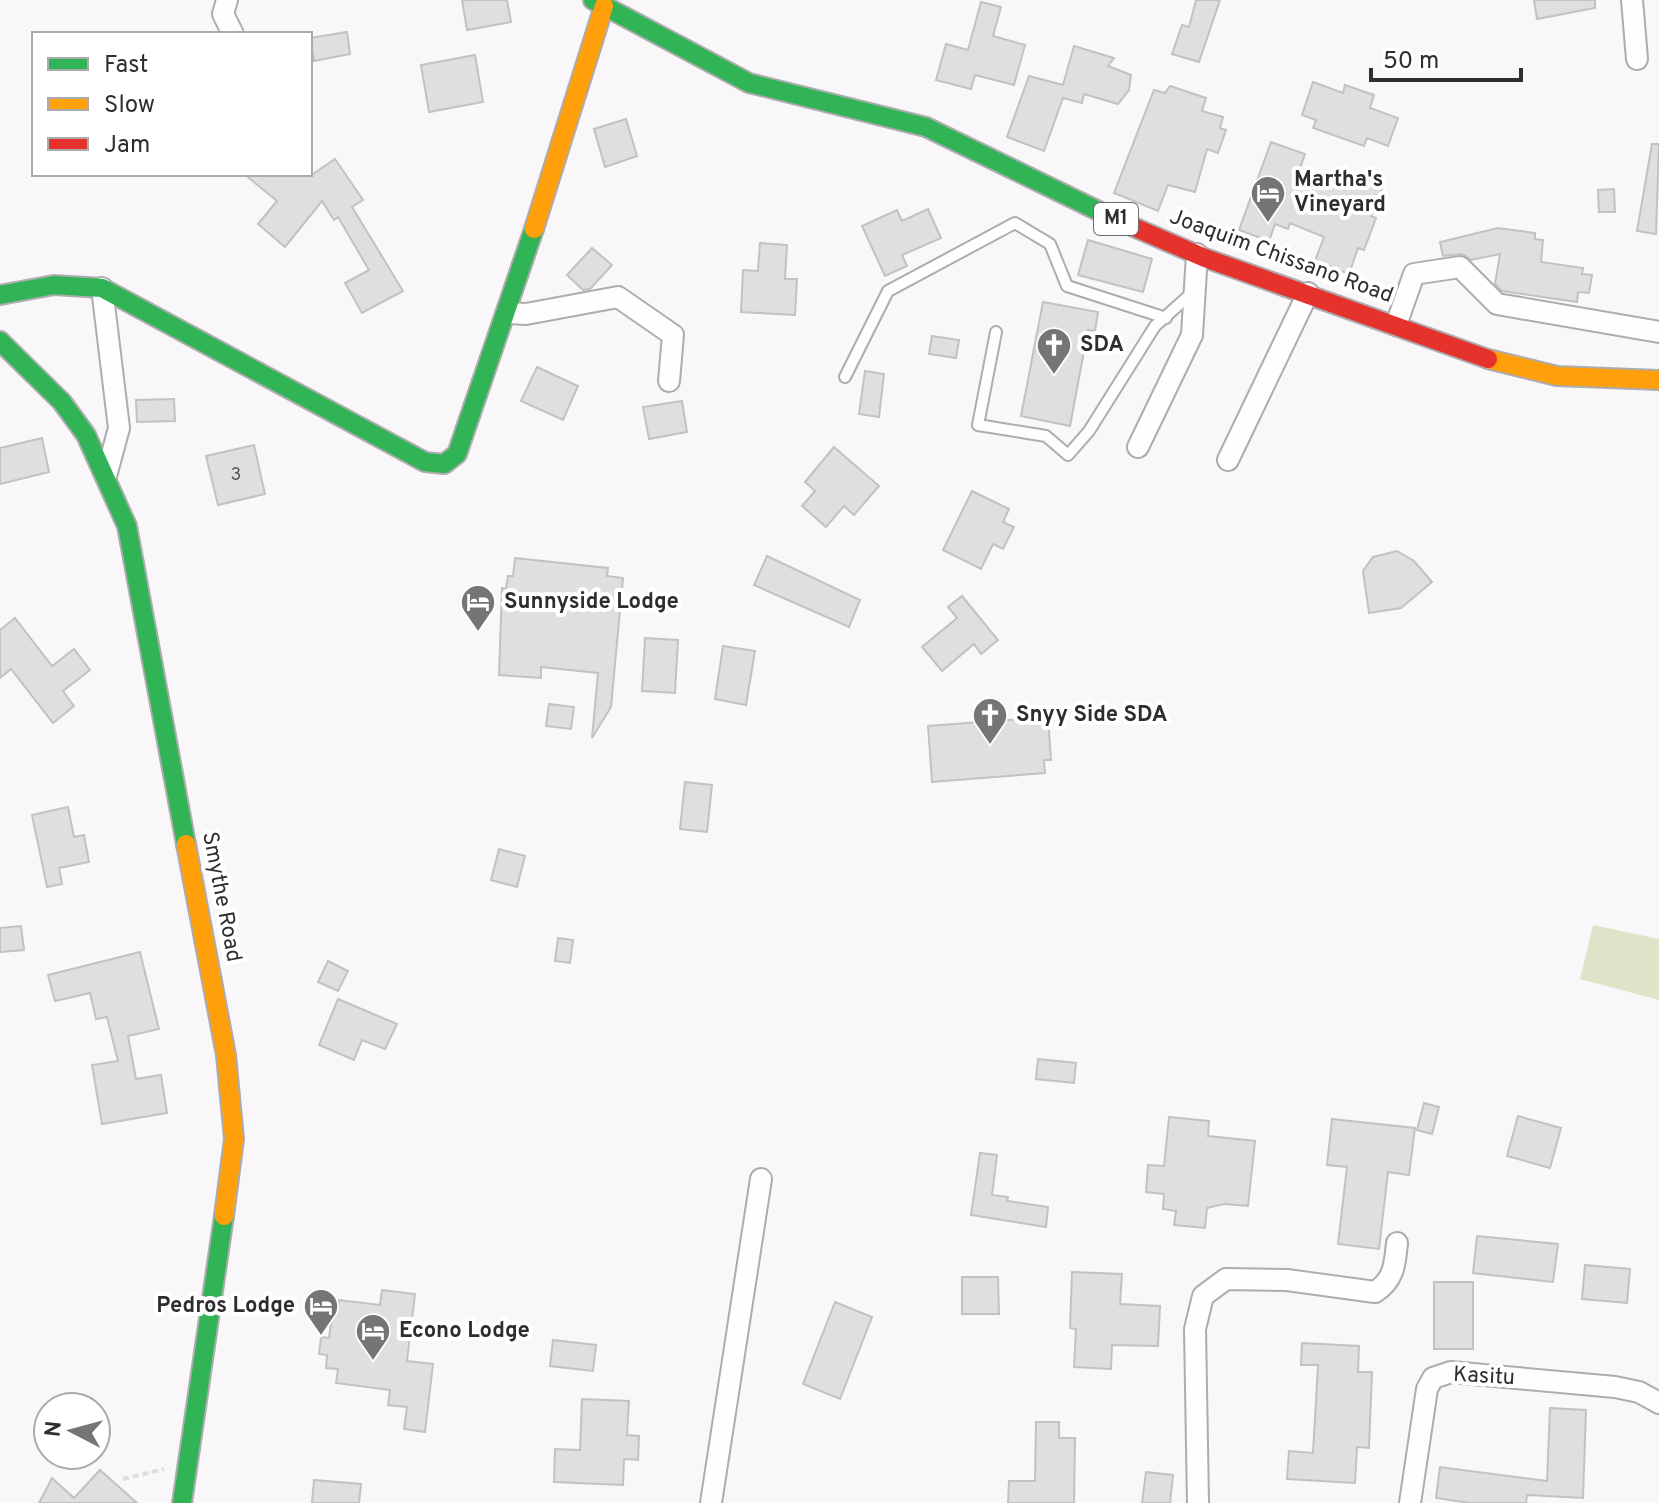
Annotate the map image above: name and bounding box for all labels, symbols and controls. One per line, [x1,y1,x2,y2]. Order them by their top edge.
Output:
legend [32,32,312,176]
scale bar [1371,32,1521,82]
text: 50 m [1383,47,1439,77]
text: Fast [104,51,148,81]
text: Slow [104,91,155,121]
text: Jam [104,131,150,161]
place label: Martha's Vineyard [1294,167,1386,219]
hotel icon: Martha's Vineyard [1249,174,1287,224]
road number: M1 [1094,203,1138,235]
street label: Joaquim Chissano Road [1165,204,1397,310]
church icon: SDA [1035,326,1073,376]
place label: SDA [1080,332,1124,359]
house number: 3 [231,464,241,487]
hotel icon: Sunnyside Lodge [459,583,497,633]
place label: Sunnyside Lodge [504,589,679,616]
church icon: Snyy Side SDA [971,696,1009,746]
place label: Snyy Side SDA [1016,702,1168,729]
street label: Smythe Road [195,830,247,964]
hotel icon: Pedros Lodge [302,1287,340,1337]
place label: Pedros Lodge [156,1293,295,1320]
hotel icon: Econo Lodge [354,1312,392,1362]
place label: Econo Lodge [399,1318,530,1345]
street label: Kasitu [1452,1362,1516,1392]
north arrow [32,1391,112,1471]
text: N [40,1420,69,1438]

